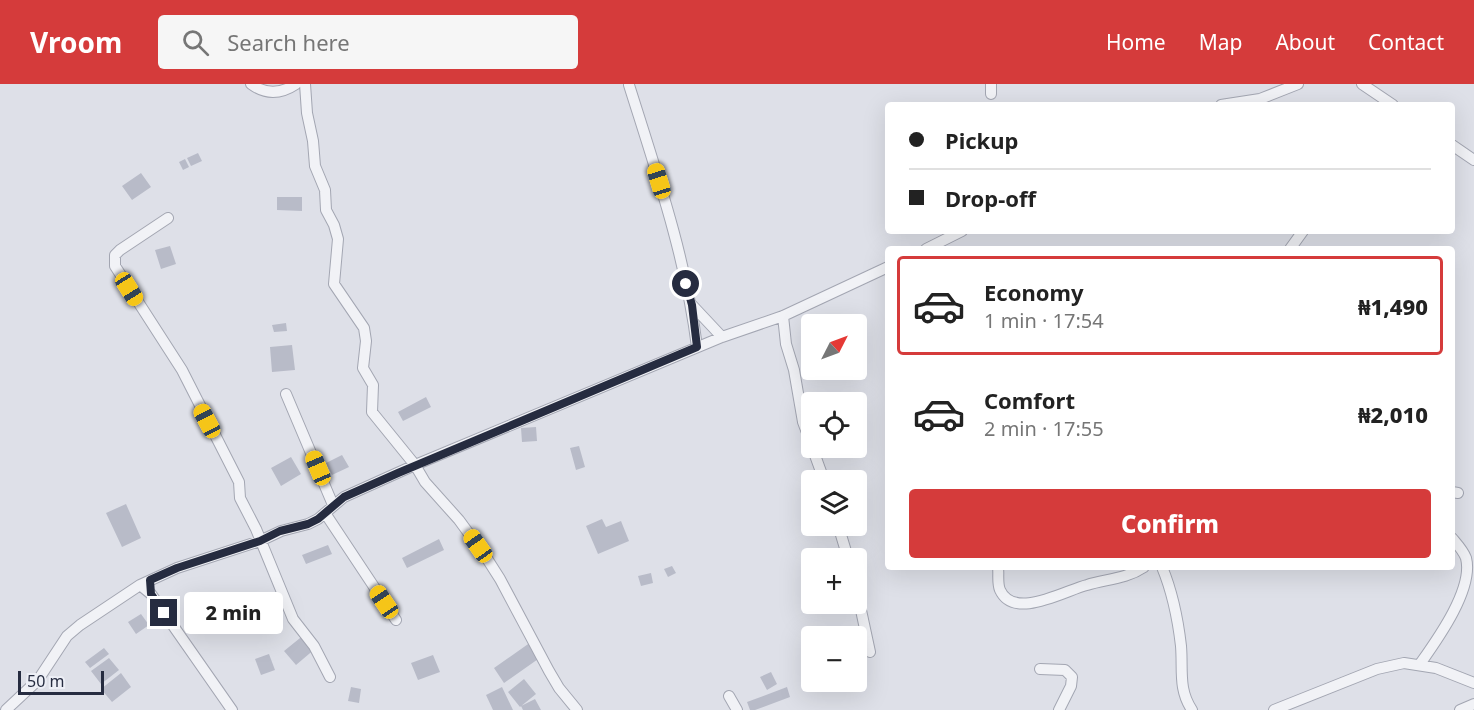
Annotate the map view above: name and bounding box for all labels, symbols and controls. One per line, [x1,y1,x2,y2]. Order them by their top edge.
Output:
search box [158,15,578,69]
text: Vroom [30,23,122,61]
icon: search [179,26,212,59]
text: Search here [227,27,350,57]
text: Home [1106,28,1166,56]
text: Map [1199,28,1242,56]
text: About [1275,28,1335,56]
text: Contact [1368,28,1444,56]
text: Pickup [945,125,1018,155]
car [645,161,673,201]
text: Drop-off [945,183,1036,213]
car [112,269,146,309]
route start [672,270,699,297]
text: Economy [984,277,1083,307]
icon: car [912,279,966,333]
text: ₦1,490 [1358,291,1428,321]
text: 1 min · 17:54 [984,307,1104,334]
north arrow [801,314,867,380]
map controls [801,314,867,692]
text: Comfort [984,385,1075,415]
icon: car [912,387,966,441]
button: locate [801,392,867,458]
text: ₦2,010 [1358,399,1428,429]
car [191,401,223,441]
text: 2 min · 17:55 [984,415,1104,442]
car [303,448,333,488]
button: layers [801,470,867,536]
button: Confirm [909,489,1431,558]
car [460,526,496,566]
button: + [801,548,867,614]
car [366,582,402,622]
callout: 2 min [185,592,284,634]
route end [150,599,177,626]
text: 2 min [206,599,261,626]
button: − [801,626,867,692]
scale bar [18,668,104,696]
text: 50 m [27,670,64,692]

